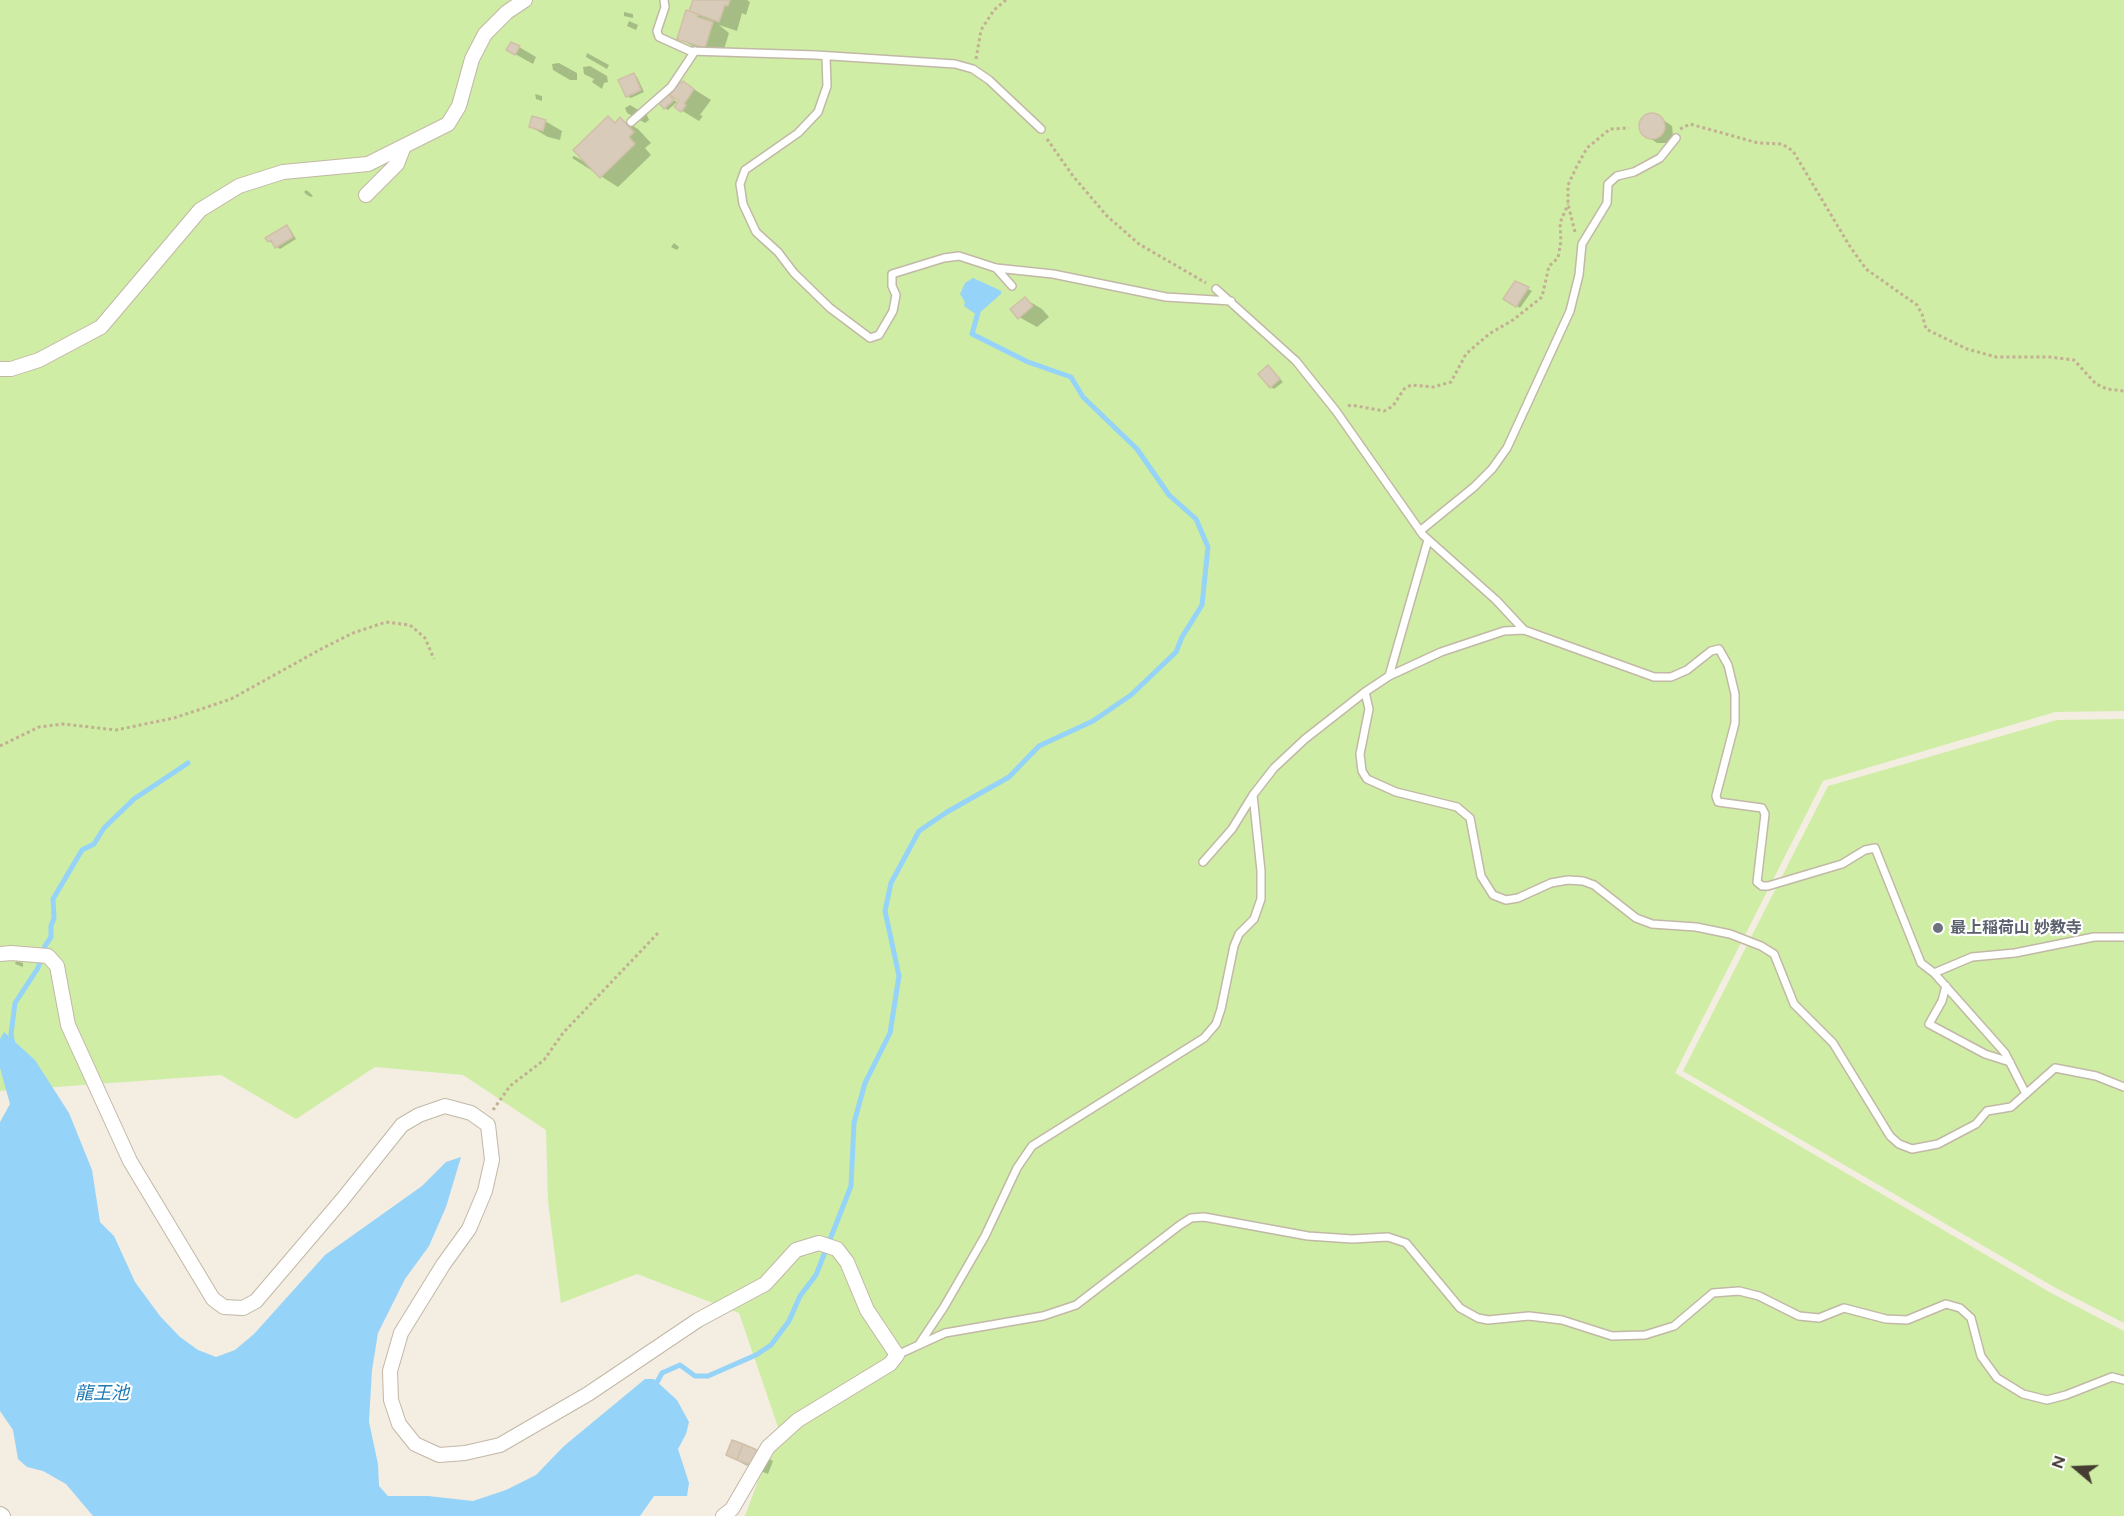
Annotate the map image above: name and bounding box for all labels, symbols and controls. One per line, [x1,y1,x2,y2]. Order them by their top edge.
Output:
place label: 最上稲荷山 妙教寺 [1950,918,2082,938]
marker: 最上稲荷山 妙教寺 [1931,921,1945,935]
water label: 龍王池 [75,1383,129,1405]
north arrow [2046,1438,2106,1498]
text: N [2048,1453,2070,1471]

